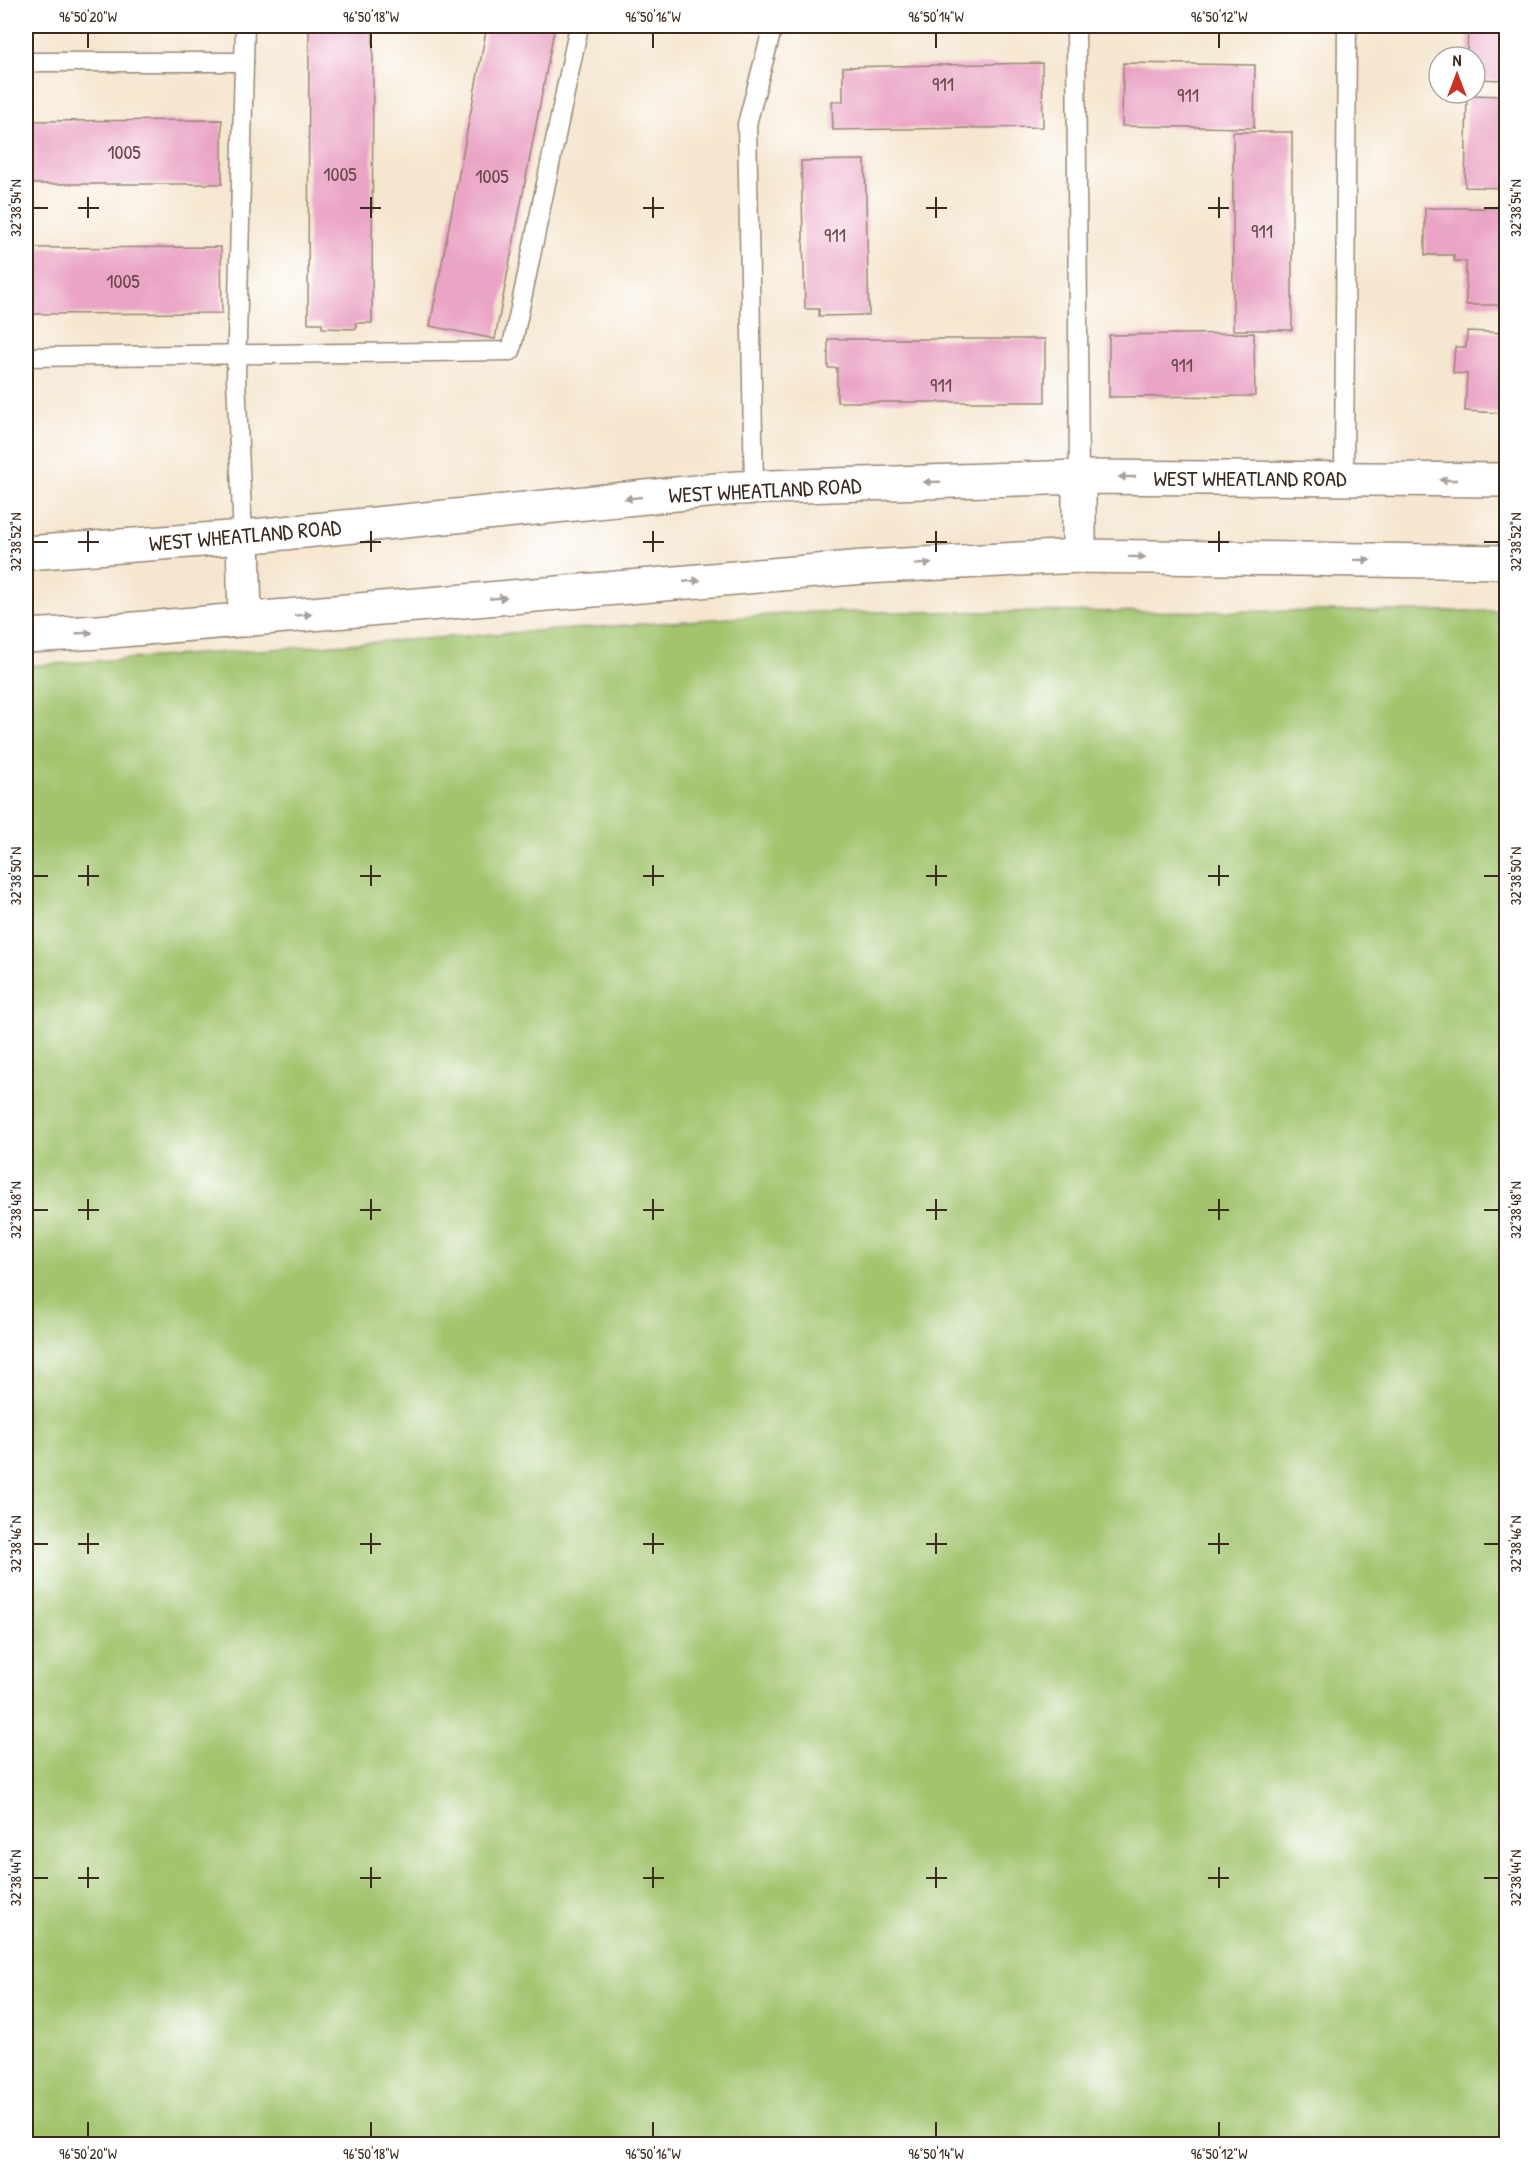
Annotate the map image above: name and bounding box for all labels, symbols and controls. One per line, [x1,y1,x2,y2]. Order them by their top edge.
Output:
text: 96°50'20"W [59,6,118,27]
text: 96°50'18"W [343,6,400,27]
text: 96°50'16"W [625,6,682,27]
text: 96°50'14"W [908,6,964,27]
text: 96°50'12"W [1191,6,1248,27]
north arrow [1427,45,1487,105]
text: N [1453,49,1462,71]
house number: 911 [932,70,954,97]
house number: 911 [1177,81,1199,108]
house number: 1005 [107,138,141,165]
house number: 1005 [323,160,357,187]
house number: 1005 [475,162,509,189]
text: 32°38'54"N [5,179,26,237]
text: 32°38'54"N [1505,179,1526,237]
house number: 911 [1251,217,1273,244]
house number: 911 [824,221,846,248]
house number: 1005 [106,267,140,294]
house number: 911 [1171,351,1193,378]
house number: 911 [930,371,952,398]
street label: WEST WHEATLAND ROAD [1154,463,1347,493]
street label: WEST WHEATLAND ROAD [668,470,863,510]
one-way arrow [1118,473,1137,482]
one-way arrow [1439,475,1458,485]
one-way arrow [923,477,942,486]
one-way arrow [623,493,642,503]
street label: WEST WHEATLAND ROAD [148,512,343,558]
text: 32°38'52"N [5,513,26,571]
text: 32°38'52"N [1505,513,1526,571]
one-way arrow [1128,552,1147,562]
one-way arrow [1352,555,1371,565]
one-way arrow [913,559,932,568]
one-way arrow [682,577,701,586]
one-way arrow [488,593,507,603]
one-way arrow [294,610,313,620]
one-way arrow [74,628,93,637]
text: 32°38'50"N [5,847,26,905]
text: 32°38'50"N [1505,847,1526,905]
text: 32°38'48"N [5,1181,26,1239]
text: 32°38'48"N [1505,1181,1526,1239]
text: 32°38'46"N [5,1515,26,1573]
text: 32°38'46"N [1505,1515,1526,1573]
text: 32°38'44"N [5,1850,26,1906]
text: 32°38'44"N [1505,1850,1526,1906]
text: 96°50'20"W [59,2143,118,2164]
text: 96°50'18"W [343,2143,400,2164]
text: 96°50'16"W [625,2143,682,2164]
text: 96°50'14"W [908,2143,964,2164]
text: 96°50'12"W [1191,2143,1248,2164]

